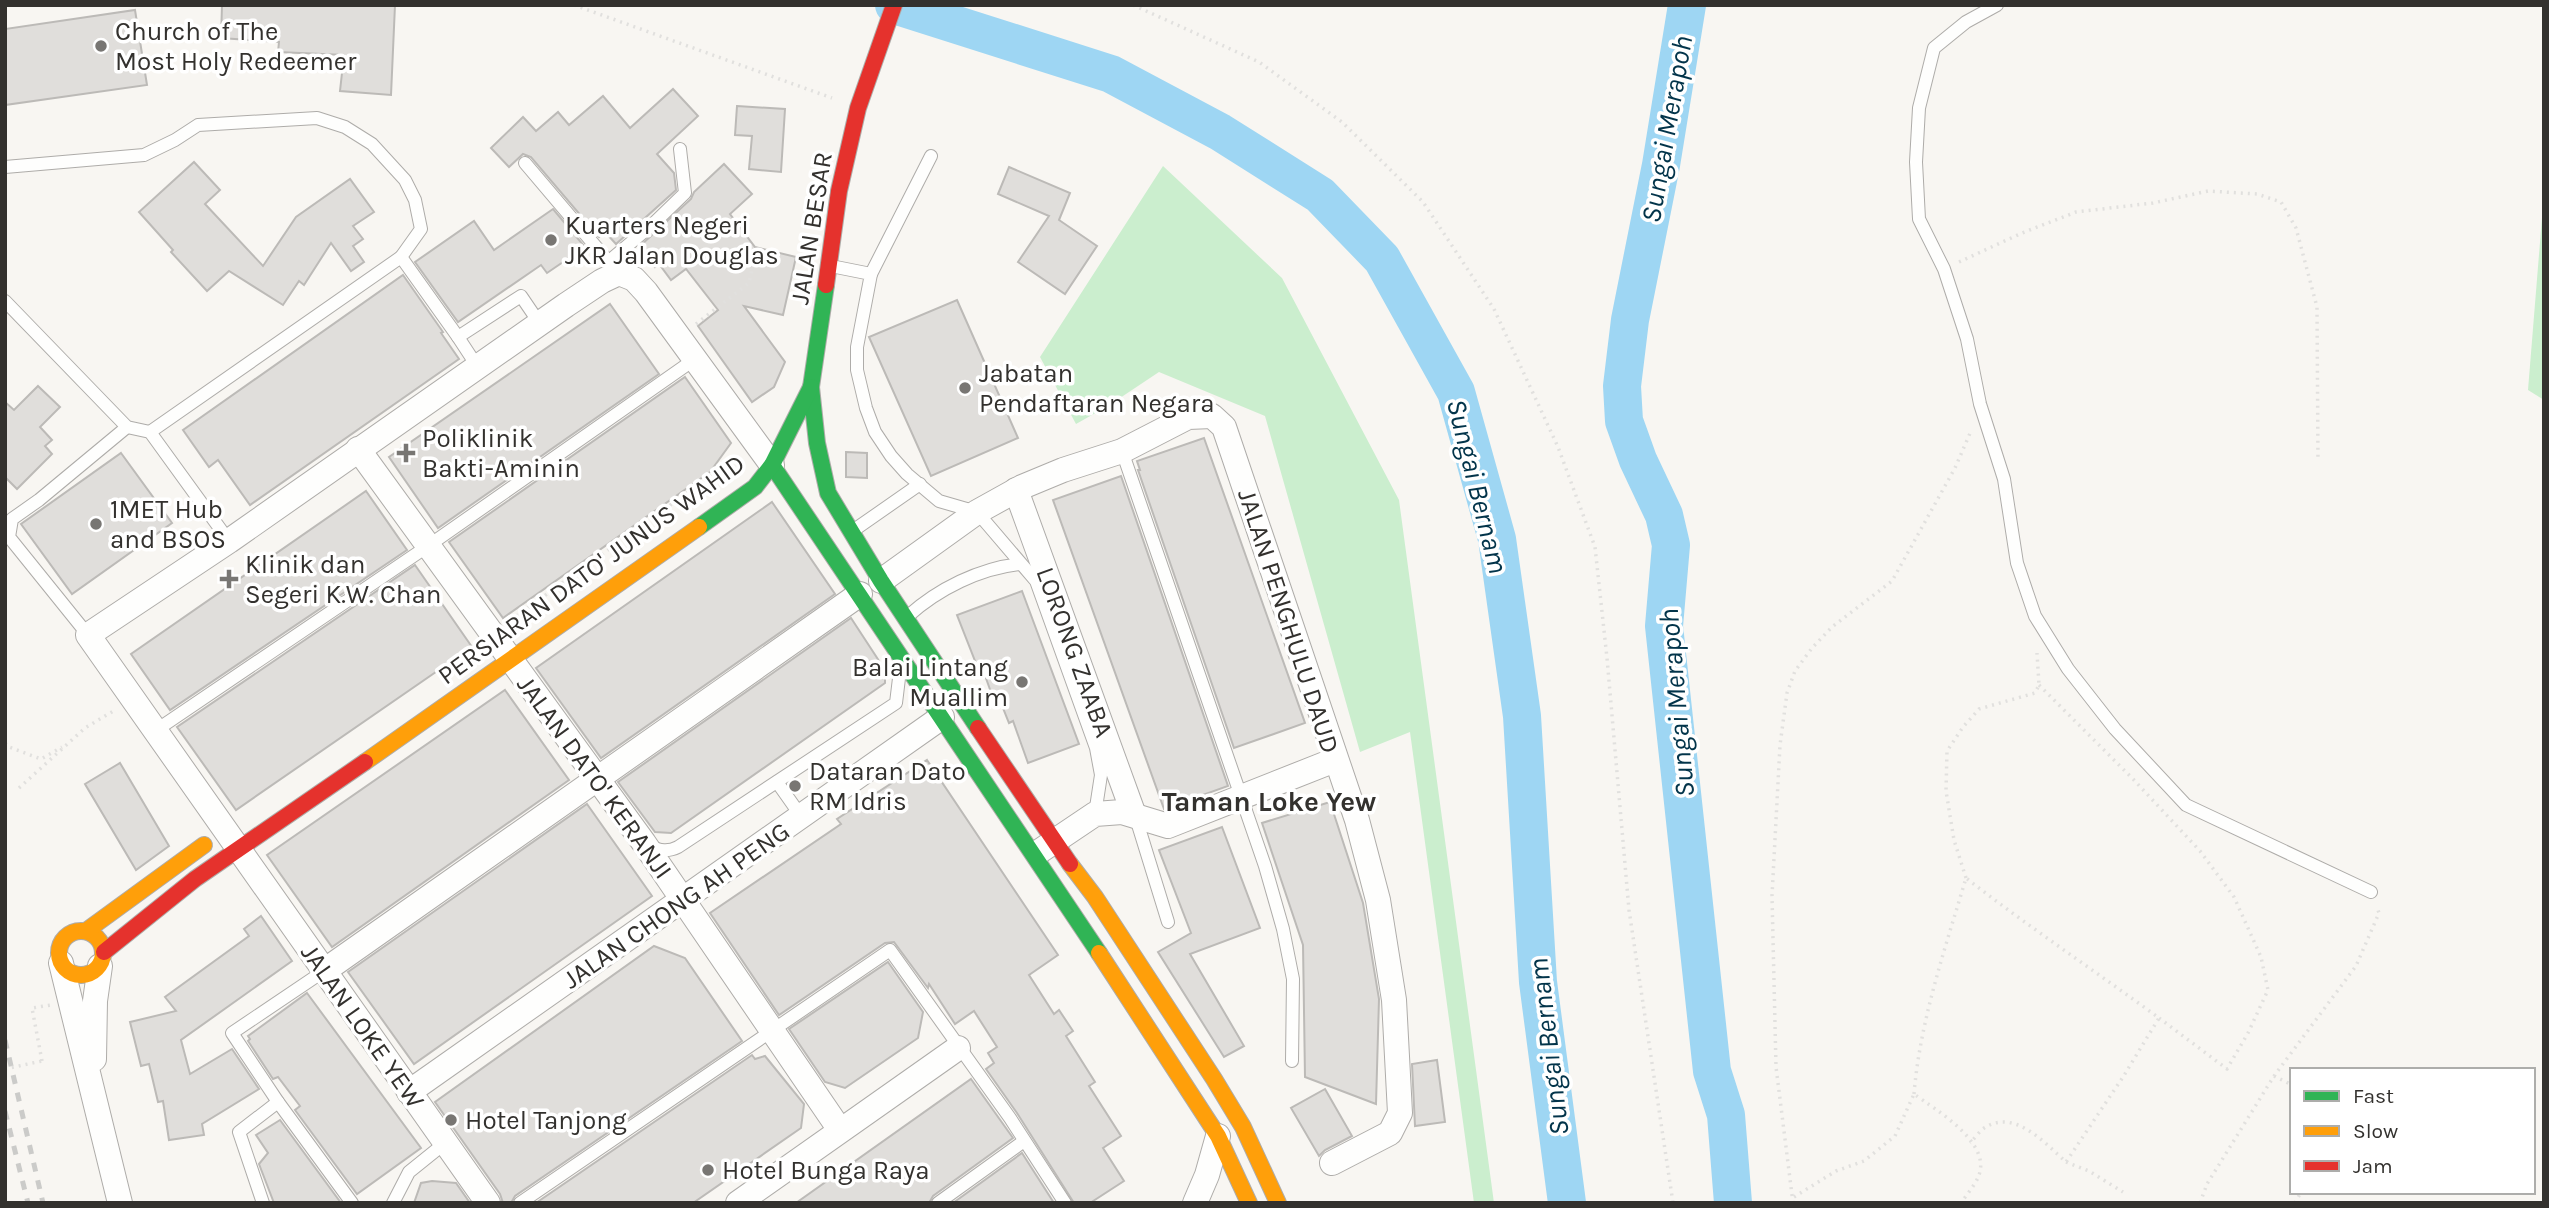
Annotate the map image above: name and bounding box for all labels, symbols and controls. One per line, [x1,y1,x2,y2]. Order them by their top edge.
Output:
place label: Church of The Most Holy Redeemer [115,16,357,77]
water label: Sungai Merapoh [1634,33,1699,225]
marker: Church of The Most Holy Redeemer [93,38,109,54]
street label: JALAN BESAR [784,150,839,306]
place label: Kuarters Negeri JKR Jalan Douglas [565,210,779,271]
marker: Kuarters Negeri JKR Jalan Douglas [543,232,559,248]
place label: Jabatan Pendaftaran Negara [979,358,1215,419]
marker: Jabatan Pendaftaran Negara [957,380,973,396]
water label: Sungai Bernam [1440,395,1515,577]
place label: Poliklinik Bakti-Aminin [422,423,580,484]
marker: Poliklinik Bakti-Aminin [396,443,416,463]
street label: PERSIARAN DATO' JUNUS WAHID [432,448,751,691]
street label: JALAN PENGHULU DAUD [1231,485,1346,757]
place label: 1MET Hub and BSOS [110,494,226,555]
marker: 1MET Hub and BSOS [88,516,104,532]
place label: Klinik dan Segeri K.W. Chan [245,549,442,610]
street label: LORONG ZAABA [1029,563,1120,741]
marker: Klinik dan Segeri K.W. Chan [219,569,239,589]
water label: Sungai Merapoh [1652,607,1701,799]
place label: Balai Lintang Muallim [852,652,1008,713]
street label: JALAN DATO' KERANJI [510,670,679,885]
marker: Balai Lintang Muallim [1014,674,1030,690]
place label: Dataran Dato RM Idris [809,756,966,817]
marker: Dataran Dato RM Idris [787,778,803,794]
district label: Taman Loke Yew [1162,785,1376,818]
street label: JALAN CHONG AH PENG [557,815,795,995]
street label: JALAN LOKE YEW [294,938,431,1115]
water label: Sungai Bernam [1521,956,1576,1138]
legend [2290,1068,2535,1194]
text: Fast [2353,1084,2394,1108]
place label: Hotel Tanjong [465,1105,627,1136]
marker: Hotel Tanjong [443,1112,459,1128]
text: Slow [2353,1119,2398,1143]
text: Jam [2353,1154,2393,1178]
place label: Hotel Bunga Raya [722,1155,930,1186]
marker: Hotel Bunga Raya [700,1162,716,1178]

